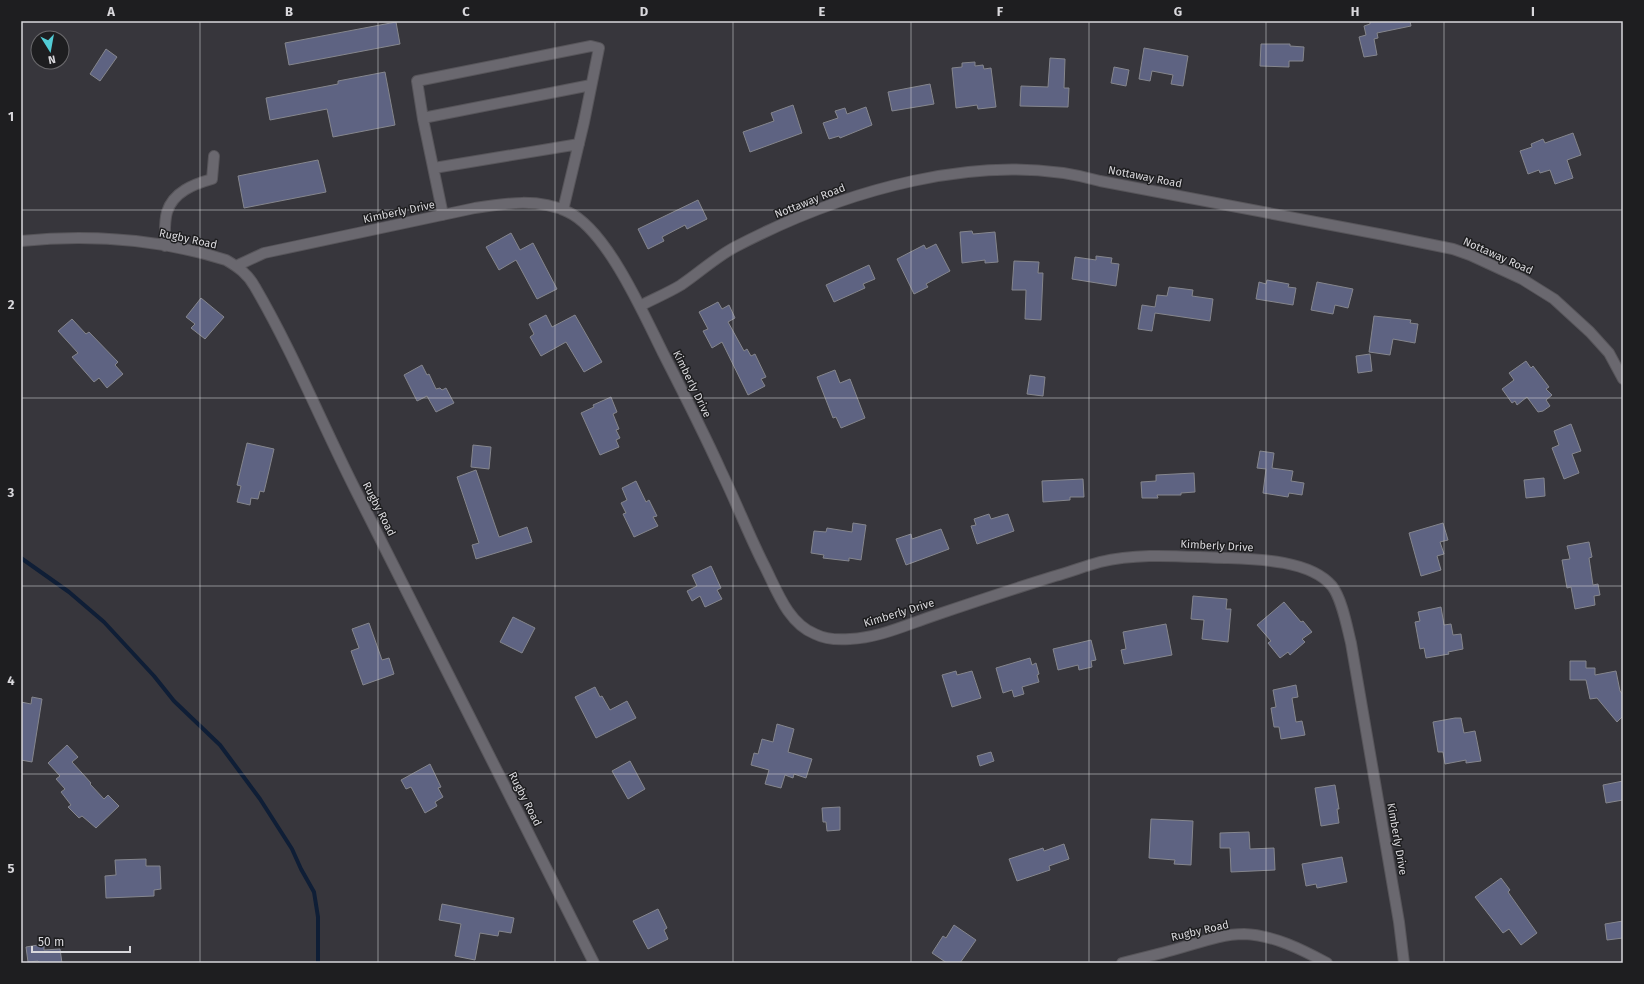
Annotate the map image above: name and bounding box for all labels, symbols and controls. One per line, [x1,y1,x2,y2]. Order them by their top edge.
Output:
text: A [106,4,115,19]
text: B [285,4,293,19]
text: C [462,4,470,19]
text: D [640,4,649,19]
text: E [819,4,826,19]
text: F [997,4,1004,19]
text: G [1174,4,1182,19]
text: H [1351,4,1359,19]
text: I [1531,4,1535,19]
north arrow [30,30,70,70]
text: N [47,52,57,66]
text: 1 [8,109,14,124]
street label: Nottaway Road [1107,163,1183,191]
street label: Nottaway Road [773,181,847,221]
street label: Kimberly Drive [362,198,436,226]
street label: Rugby Road [158,227,218,251]
street label: Nottaway Road [1461,235,1535,277]
text: 2 [8,297,15,312]
street label: Kimberly Drive [670,348,714,420]
street label: Rugby Road [360,480,398,538]
text: 3 [7,485,15,500]
street label: Kimberly Drive [1180,538,1254,554]
street label: Kimberly Drive [862,596,936,630]
text: 4 [7,673,15,688]
street label: Rugby Road [506,770,544,828]
street label: Kimberly Drive [1384,802,1410,876]
text: 5 [8,861,15,876]
street label: Rugby Road [1170,918,1230,944]
scale bar [32,928,130,954]
text: 50 m [38,935,64,949]

